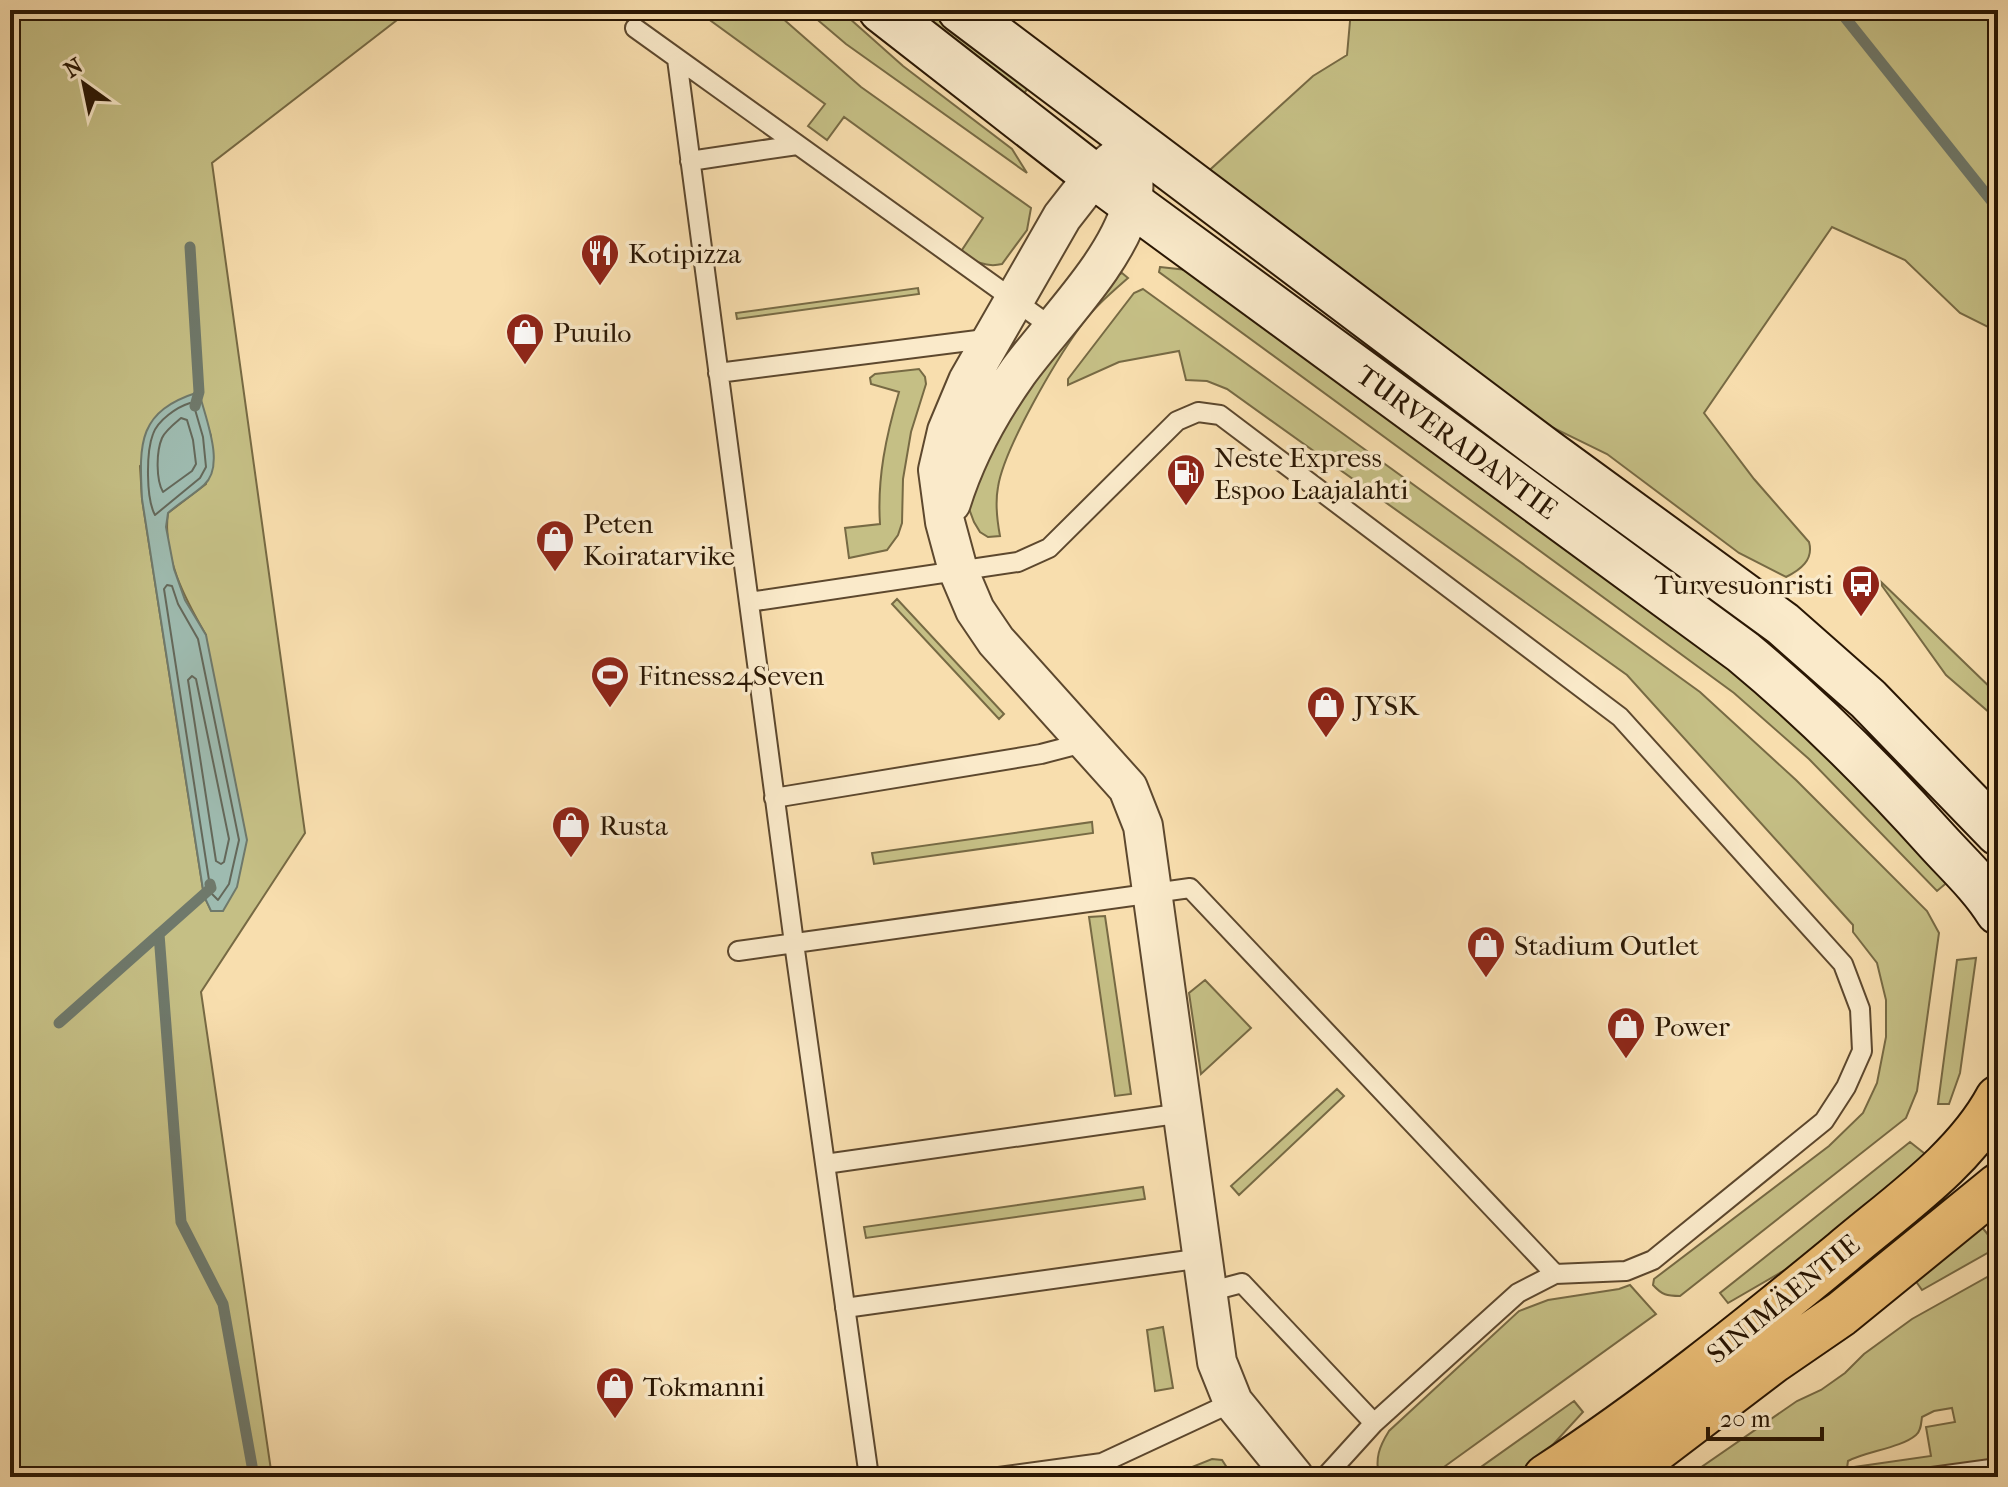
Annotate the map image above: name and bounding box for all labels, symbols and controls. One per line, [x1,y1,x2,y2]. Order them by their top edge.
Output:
north arrow [44,44,124,124]
text: N [60,52,88,84]
restaurant icon: Kotipizza [579,232,621,287]
place label: Kotipizza [628,237,742,270]
shop icon: Puuilo [504,311,546,366]
place label: Puuilo [553,316,631,349]
street label: TURVERADANTIE [1350,358,1564,526]
place label: Neste Express Espoo Laajalahti [1214,441,1408,506]
fuel station icon: Neste Express Espoo Laajalahti [1165,452,1207,507]
place label: Peten Koiratarvike [583,507,735,572]
shop icon: Peten Koiratarvike [534,518,576,573]
bus stop icon: Turvesuonristi [1840,563,1882,618]
place label: Turvesuonristi [1655,568,1833,601]
sports icon: Fitness24Seven [589,654,631,709]
place label: Fitness24Seven [638,659,824,692]
shop icon: JYSK [1305,684,1347,739]
place label: JYSK [1352,689,1420,722]
shop icon: Rusta [550,804,592,859]
place label: Rusta [599,809,669,842]
shop icon: Stadium Outlet [1465,924,1507,979]
place label: Stadium Outlet [1514,929,1699,962]
shop icon: Power [1605,1005,1647,1060]
place label: Power [1654,1010,1730,1043]
street label: SINIMÄENTIE [1700,1227,1866,1371]
shop icon: Tokmanni [594,1365,636,1420]
place label: Tokmanni [643,1370,765,1403]
scale bar [1708,1391,1822,1441]
text: 20 m [1720,1405,1771,1433]

